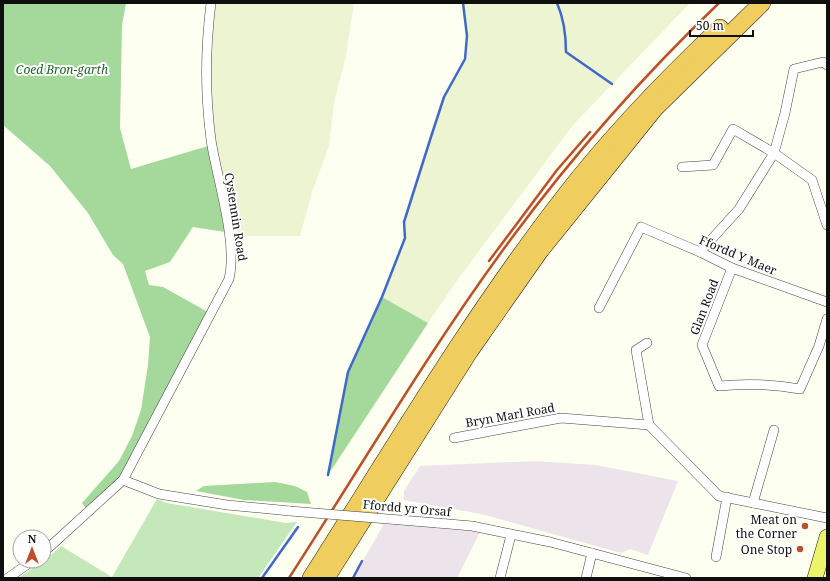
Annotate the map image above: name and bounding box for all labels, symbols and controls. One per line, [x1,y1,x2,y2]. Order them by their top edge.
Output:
scale bar [690,12,753,38]
text: 50 m [696,17,724,34]
park label: Coed Bron-garth [16,61,108,78]
street label: Cystennin Road [221,172,251,263]
street label: Ffordd Y Maer [697,231,780,279]
street label: Glan Road [686,276,723,338]
street label: Bryn Marl Road [464,399,557,431]
street label: Ffordd yr Orsaf [362,496,453,520]
place label: Meat on the Corner [736,511,797,542]
marker: Meat on the Corner [800,521,810,531]
north arrow [12,529,52,569]
text: N [28,531,37,546]
place label: One Stop [741,541,792,558]
marker: One Stop [795,544,805,554]

